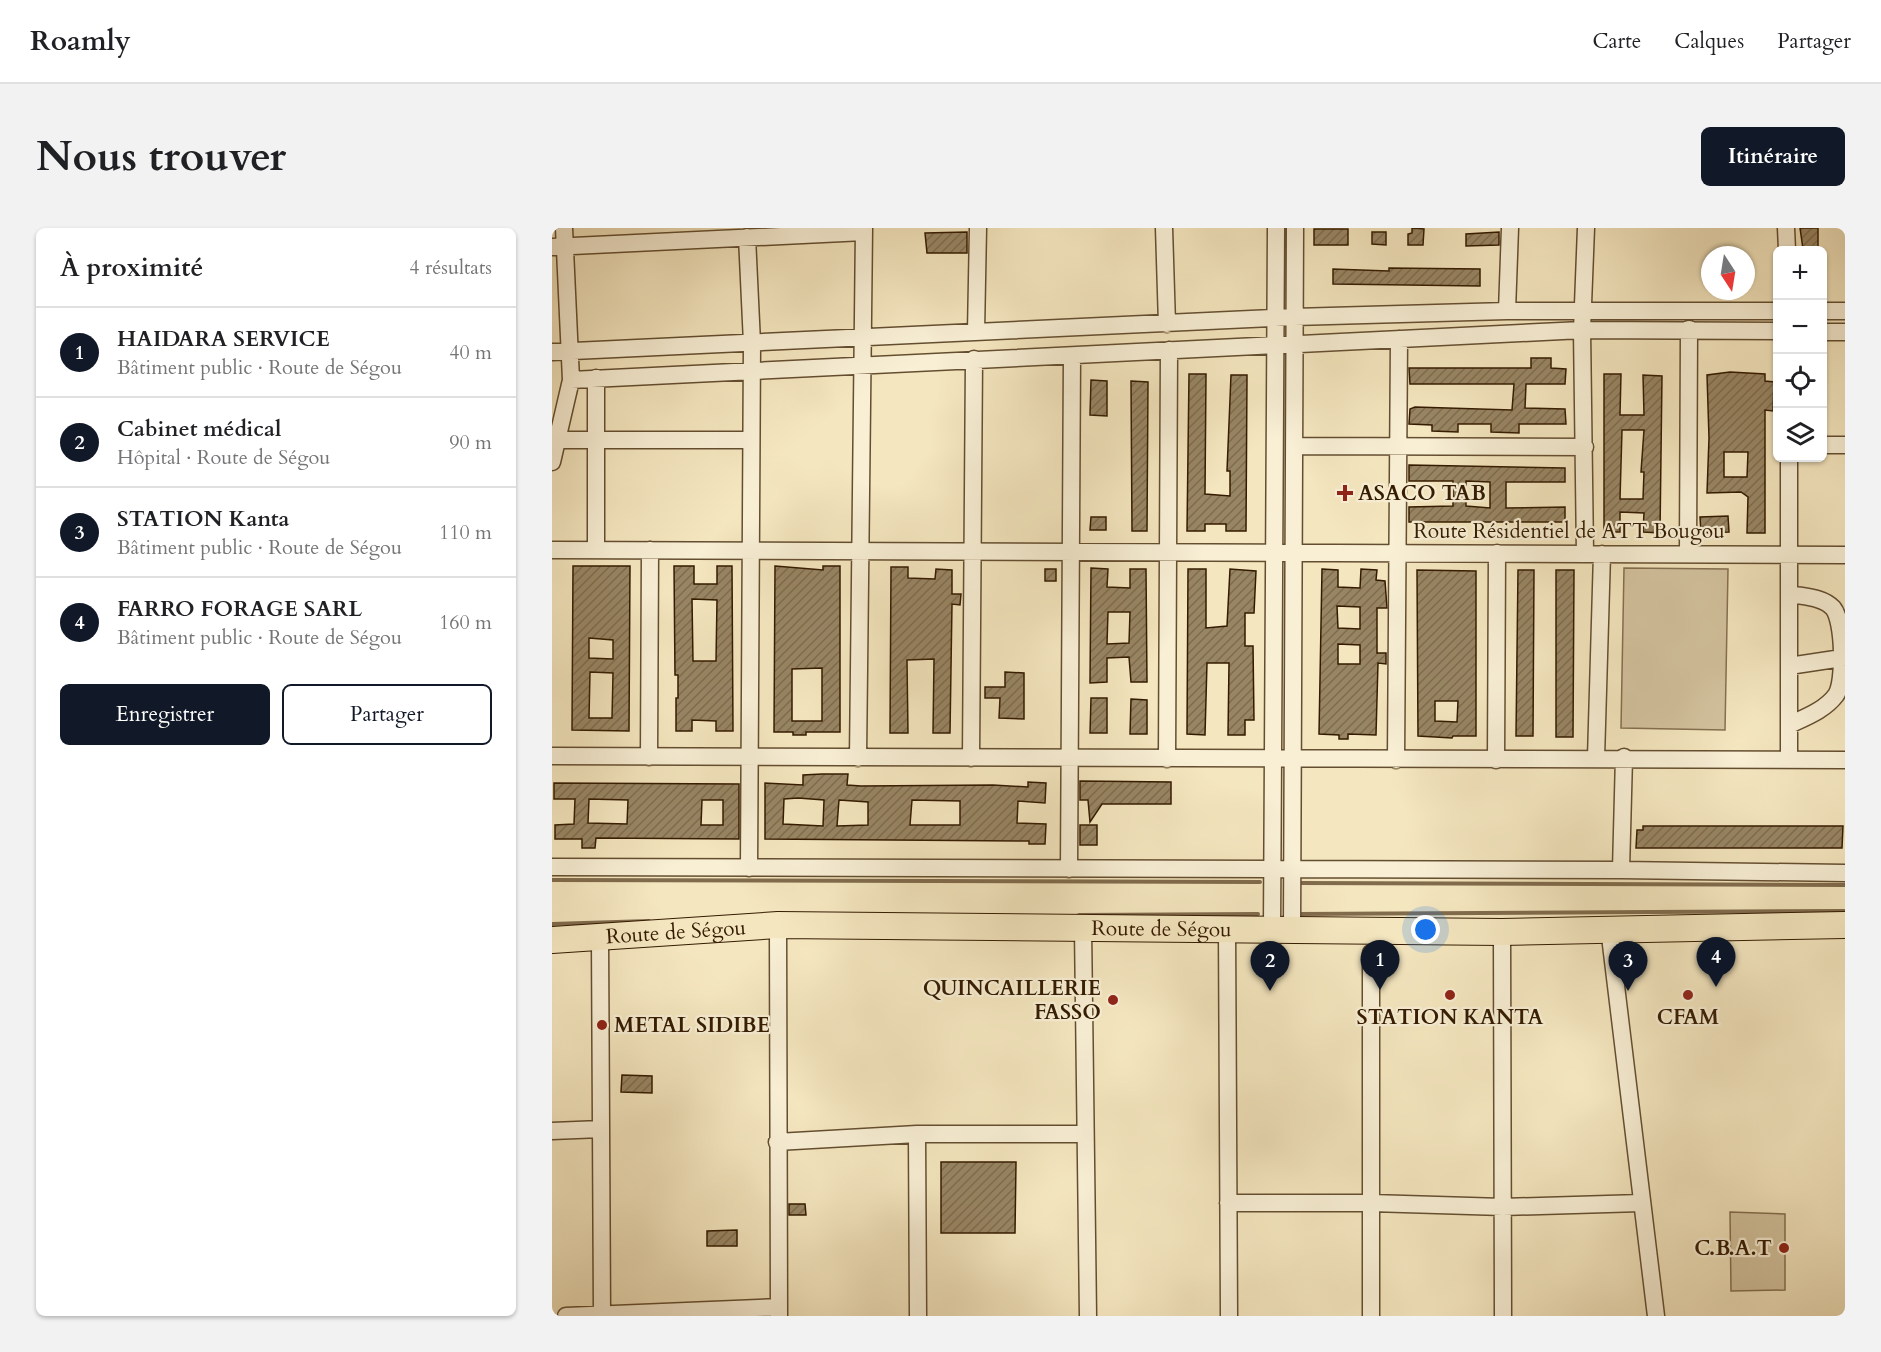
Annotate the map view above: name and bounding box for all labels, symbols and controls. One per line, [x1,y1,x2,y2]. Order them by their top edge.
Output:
text: Roamly [30,22,131,60]
text: Carte [1592,27,1641,56]
text: Calques [1674,27,1744,56]
text: Partager [1777,27,1851,56]
button: Itinéraire [1701,127,1845,186]
text: Nous trouver [36,128,286,185]
north arrow [1701,246,1755,300]
map controls [1773,246,1827,462]
button: + [1773,246,1827,300]
text: À proximité [60,250,203,285]
text: 4 résultats [409,254,492,281]
button: − [1773,300,1827,354]
text: HAIDARA SERVICE [117,324,330,354]
text: 1 [74,339,85,366]
text: 40 m [449,339,492,366]
text: Bâtiment public · Route de Ségou [117,354,402,381]
button: locate [1773,354,1827,408]
button: layers [1773,408,1827,462]
text: Cabinet médical [117,414,281,444]
text: 2 [74,429,85,456]
text: 90 m [449,429,492,456]
text: Hôpital · Route de Ségou [117,444,330,471]
place label: ASACO TAB [1358,479,1486,508]
marker: ASACO TAB [1336,484,1354,502]
text: STATION Kanta [117,504,289,534]
street label: Route Résidentiel de ATT Bougou [1413,517,1725,546]
text: 3 [74,519,85,546]
text: 110 m [439,519,492,546]
text: Bâtiment public · Route de Ségou [117,534,402,561]
text: FARRO FORAGE SARL [117,594,362,624]
text: 4 [74,609,85,636]
text: 160 m [439,609,492,636]
text: Bâtiment public · Route de Ségou [117,624,402,651]
button: Enregistrer [60,684,270,745]
button: Partager [282,684,492,745]
street label: Route de Ségou [605,913,747,951]
street label: Route de Ségou [1091,914,1232,944]
your location [1411,915,1440,944]
pin: 4 [1696,938,1736,987]
pin: 1 [1360,940,1400,990]
pin: 2 [1250,942,1290,991]
pin: 3 [1608,942,1648,991]
place label: QUINCAILLERIE FASSO [923,974,1101,1027]
marker: STATION KANTA [1443,988,1457,1002]
marker: CFAM [1681,988,1695,1002]
marker: QUINCAILLERIE FASSO [1106,993,1120,1007]
place label: STATION KANTA [1357,1003,1544,1032]
place label: CFAM [1657,1003,1719,1032]
place label: METAL SIDIBE [614,1011,770,1040]
marker: METAL SIDIBE [595,1018,609,1032]
place label: C.B.A.T [1694,1234,1772,1263]
marker: C.B.A.T [1777,1241,1791,1255]

